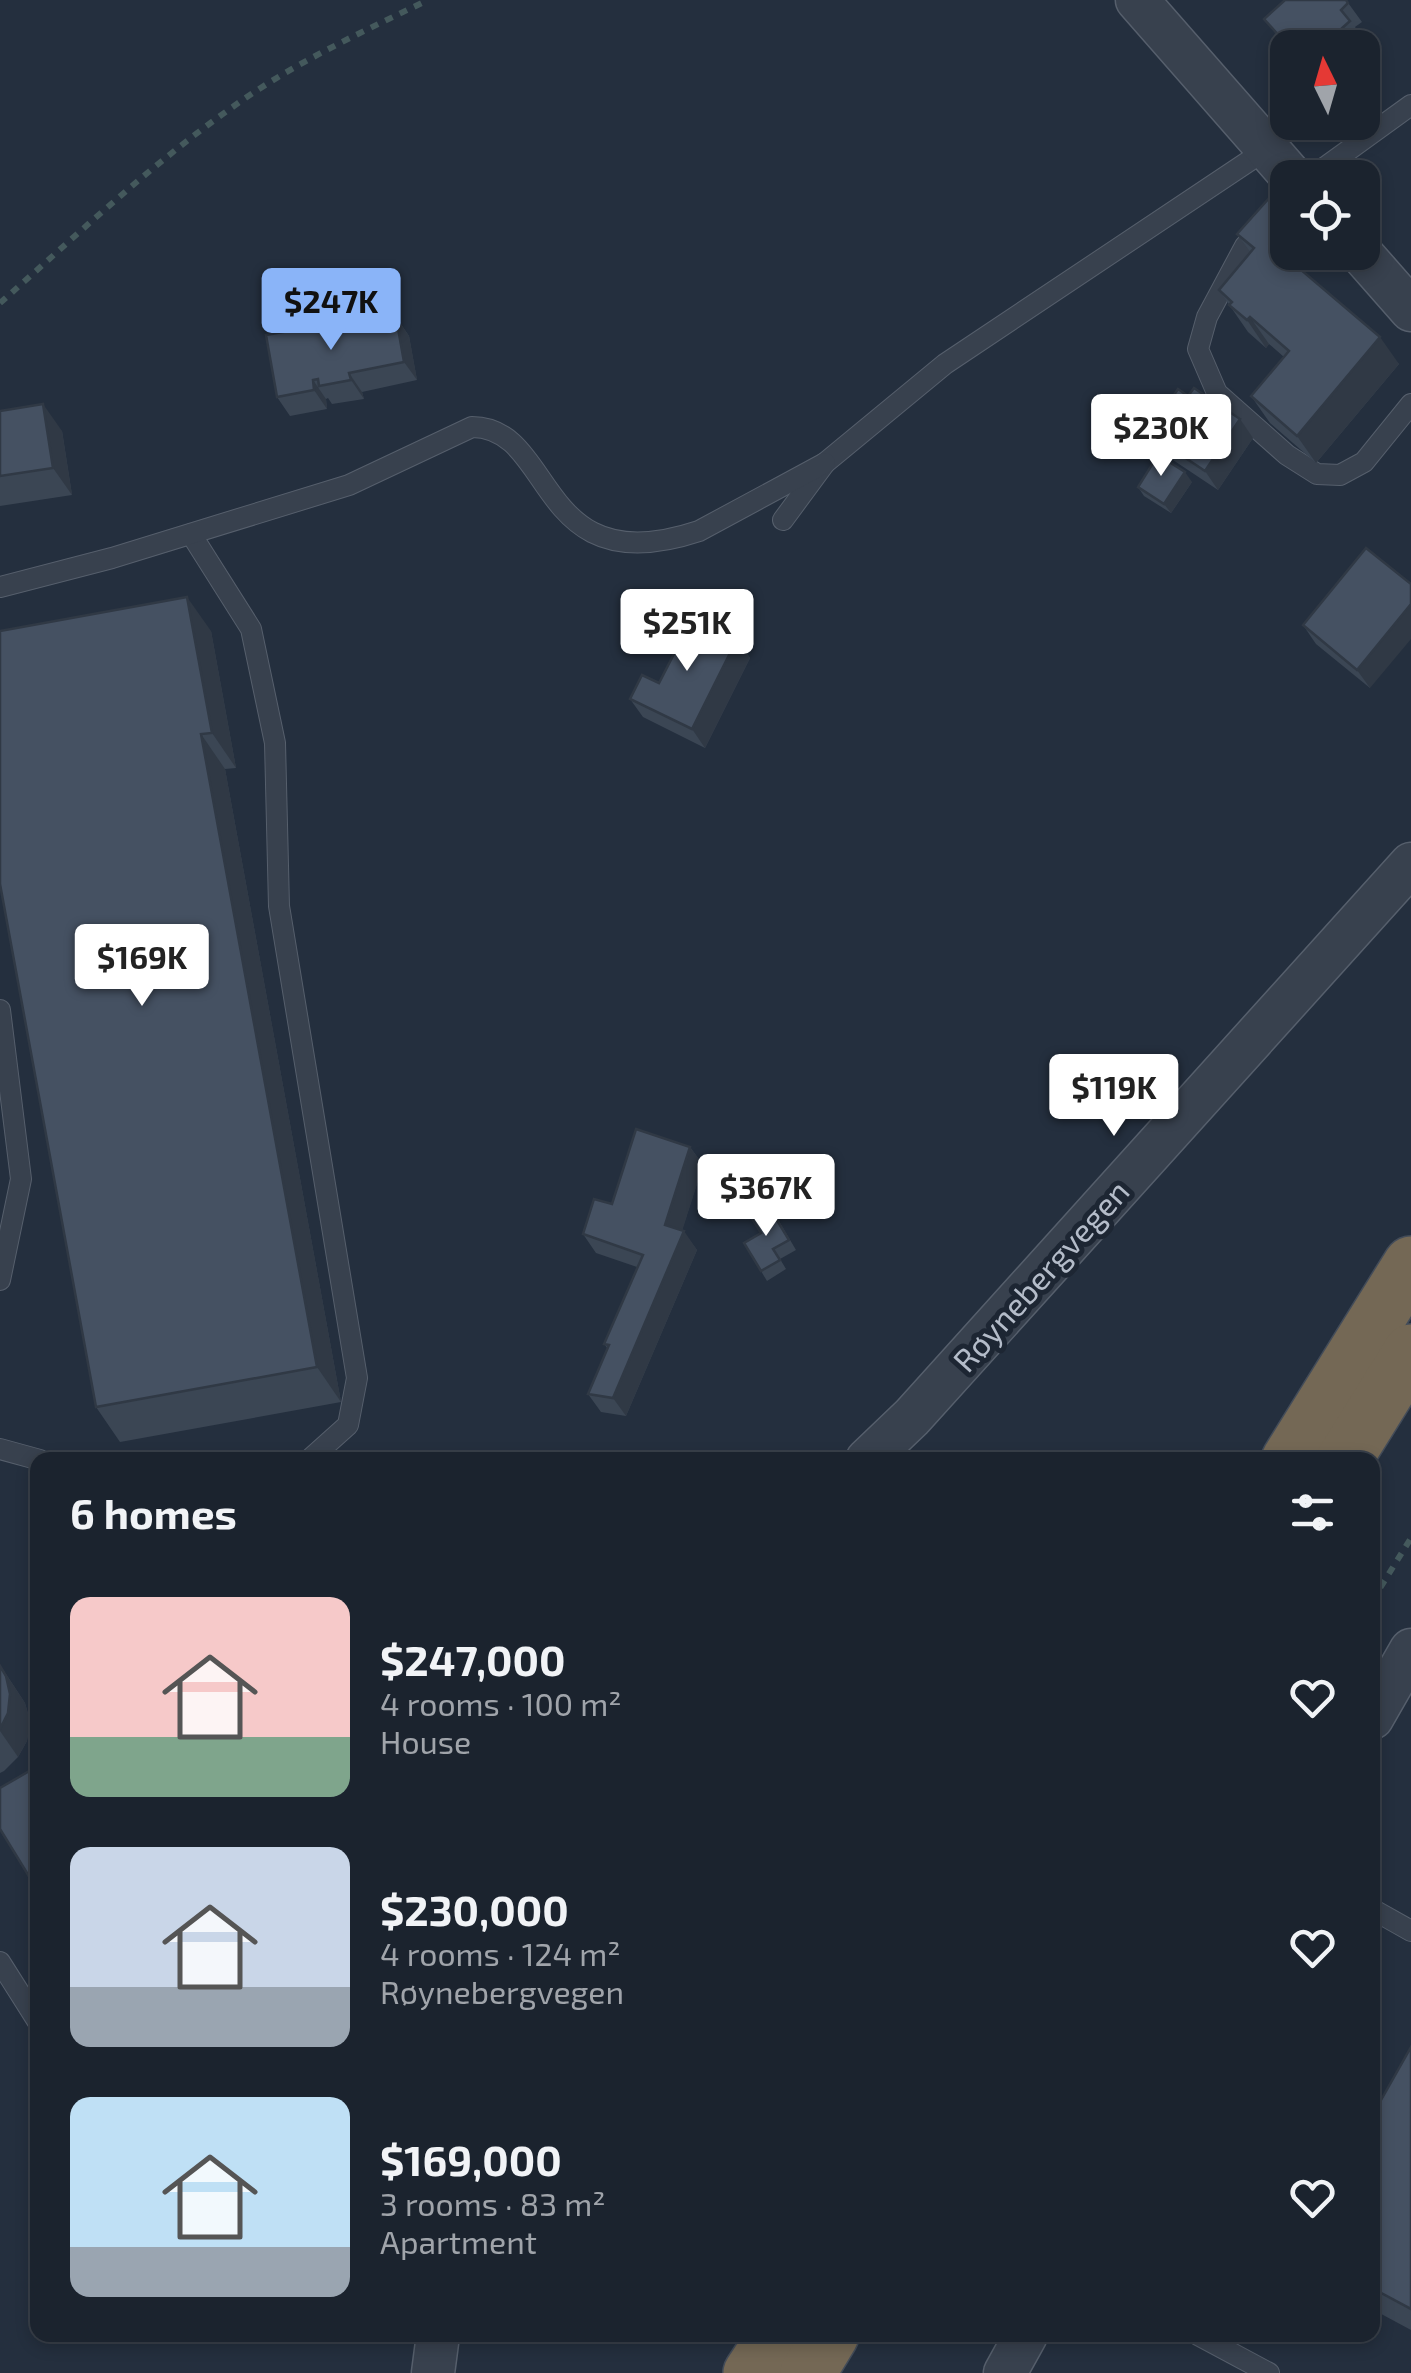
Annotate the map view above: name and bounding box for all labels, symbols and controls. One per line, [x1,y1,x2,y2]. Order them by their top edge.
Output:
north arrow [1270,30,1380,140]
map controls [1270,30,1380,270]
button: locate [1270,160,1380,270]
pin: $247K [261,268,401,353]
text: $247K [284,281,378,319]
pin: $230K [1091,394,1231,479]
text: $230K [1113,407,1209,445]
pin: $251K [617,589,757,674]
text: $251K [643,602,731,640]
pin: $169K [72,924,212,1009]
text: $169K [97,937,187,975]
pin: $119K [1044,1054,1184,1139]
text: $119K [1071,1067,1157,1105]
pin: $367K [696,1154,836,1239]
text: $367K [720,1167,812,1205]
street label: Røynebergvegen [944,1172,1136,1378]
icon: filters [1285,1485,1340,1540]
text: 6 homes [70,1487,237,1537]
text: $247,000 [380,1634,566,1684]
icon: home [150,1637,270,1757]
icon: heart [1285,1670,1340,1725]
text: 4 rooms · 100 m² [380,1684,621,1722]
text: House [380,1722,471,1760]
text: $230,000 [380,1884,569,1934]
icon: home [150,1887,270,2007]
icon: heart [1285,1920,1340,1975]
text: 4 rooms · 124 m² [380,1934,621,1972]
text: Røynebergvegen [380,1972,624,2010]
text: $169,000 [380,2134,562,2184]
icon: home [150,2137,270,2257]
icon: heart [1285,2170,1340,2225]
text: 3 rooms · 83 m² [380,2184,605,2222]
text: Apartment [380,2222,537,2260]

